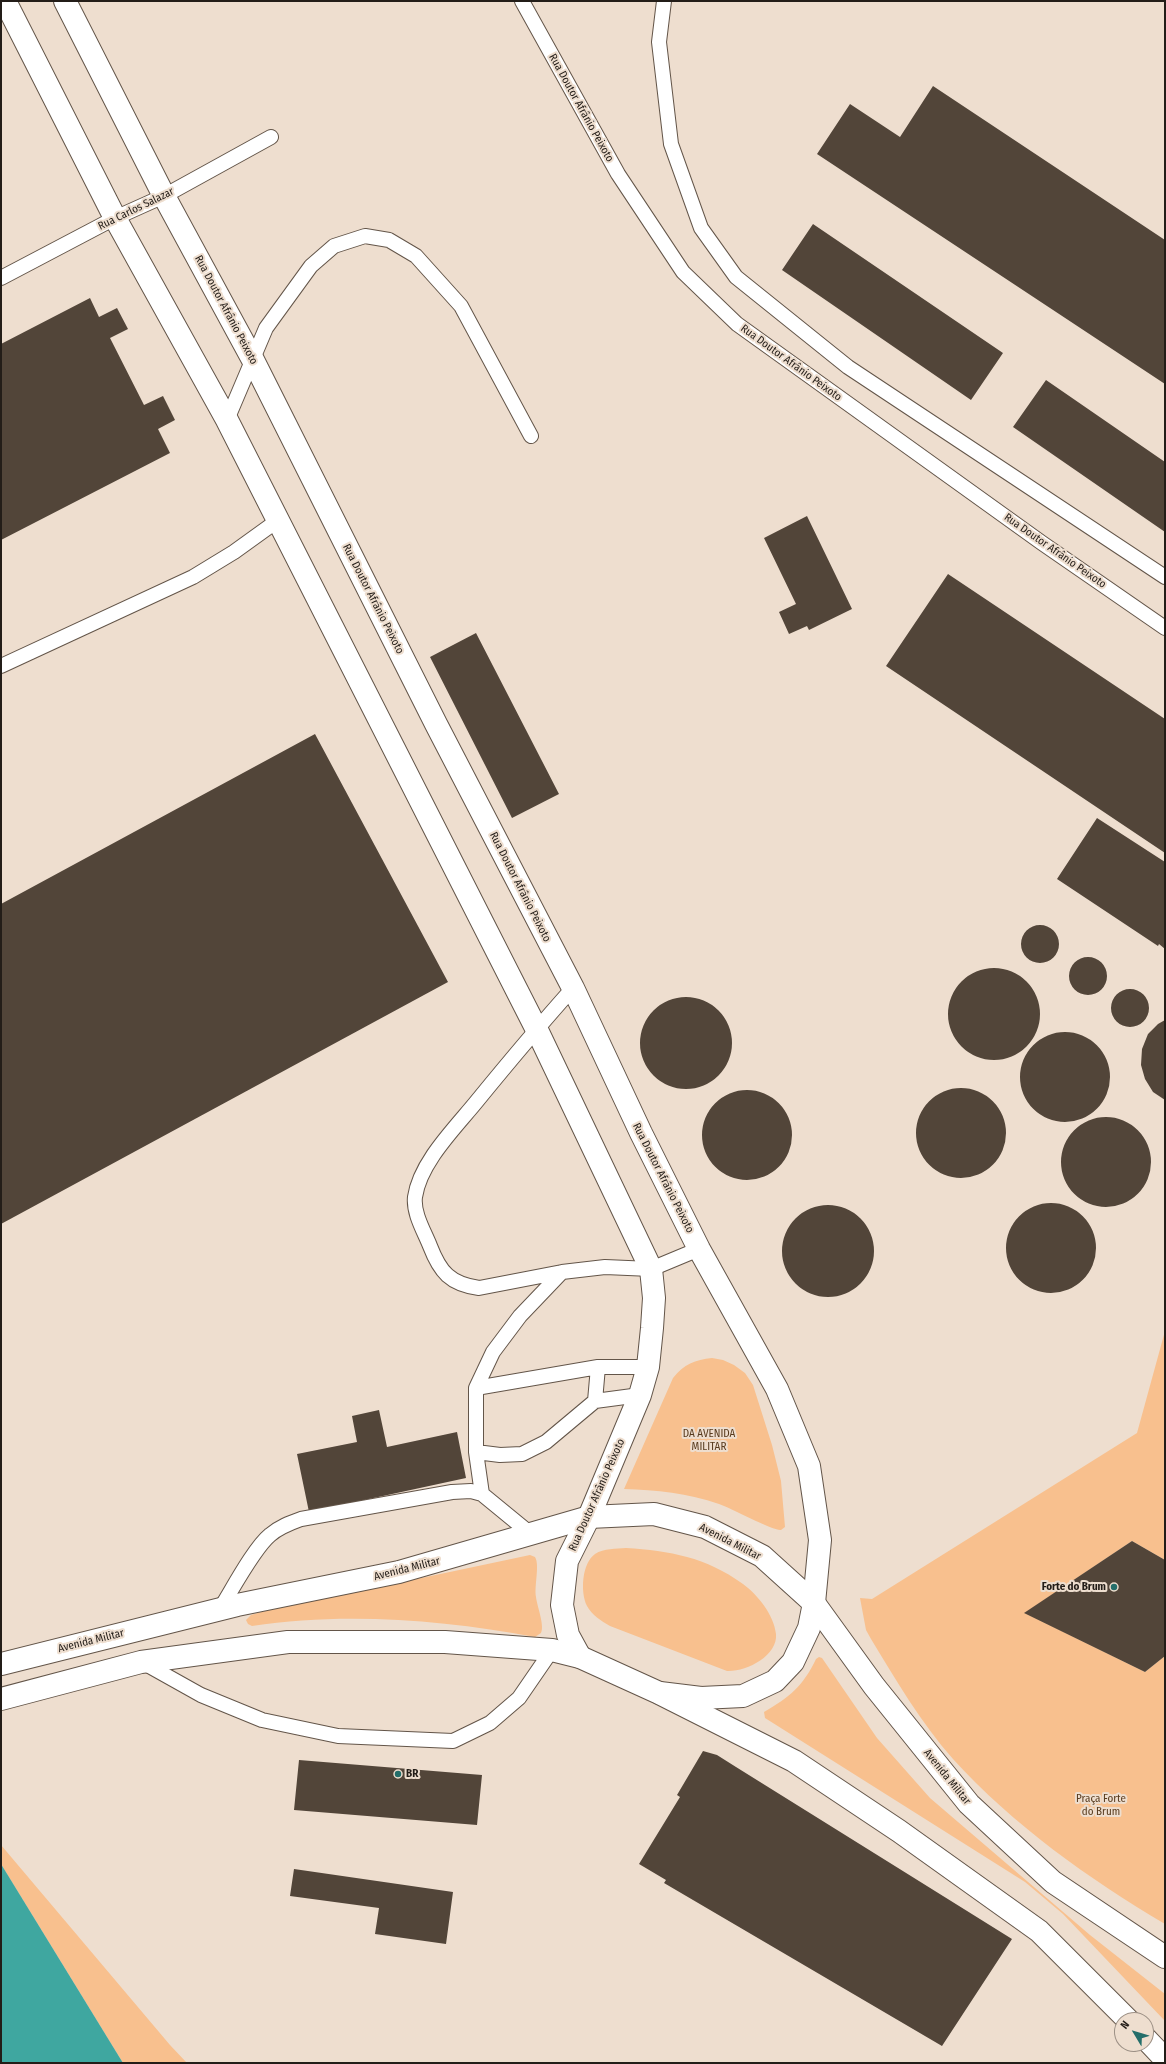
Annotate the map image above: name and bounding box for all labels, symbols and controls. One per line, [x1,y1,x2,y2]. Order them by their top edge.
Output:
street label: Rua Doutor Afrânio Peixoto [546,52,616,164]
street label: Rua Carlos Salazar [96,185,176,233]
street label: Rua Doutor Afrânio Peixoto [192,253,260,367]
street label: Rua Doutor Afrânio Peixoto [738,322,844,404]
street label: Rua Doutor Afrânio Peixoto [1001,511,1109,591]
street label: Rua Doutor Afrânio Peixoto [340,542,406,656]
street label: Rua Doutor Afrânio Peixoto [487,830,553,944]
street label: Rua Doutor Afrânio Peixoto [630,1121,696,1235]
park label: DA AVENIDA MILITAR [683,1427,735,1453]
street label: Rua Doutor Afrânio Peixoto [566,1437,628,1553]
street label: Avenida Militar [697,1521,763,1563]
street label: Avenida Militar [373,1554,441,1584]
place label: Forte do Brum [1042,1580,1106,1594]
marker: Forte do Brum [1109,1582,1119,1592]
street label: Avenida Militar [57,1626,125,1656]
street label: Avenida Militar [921,1747,973,1807]
place label: BR [406,1767,418,1781]
marker: BR [393,1769,403,1779]
park label: Praça Forte do Brum [1076,1792,1126,1818]
north arrow [1114,2012,1154,2052]
text: N [1118,2018,1132,2032]

